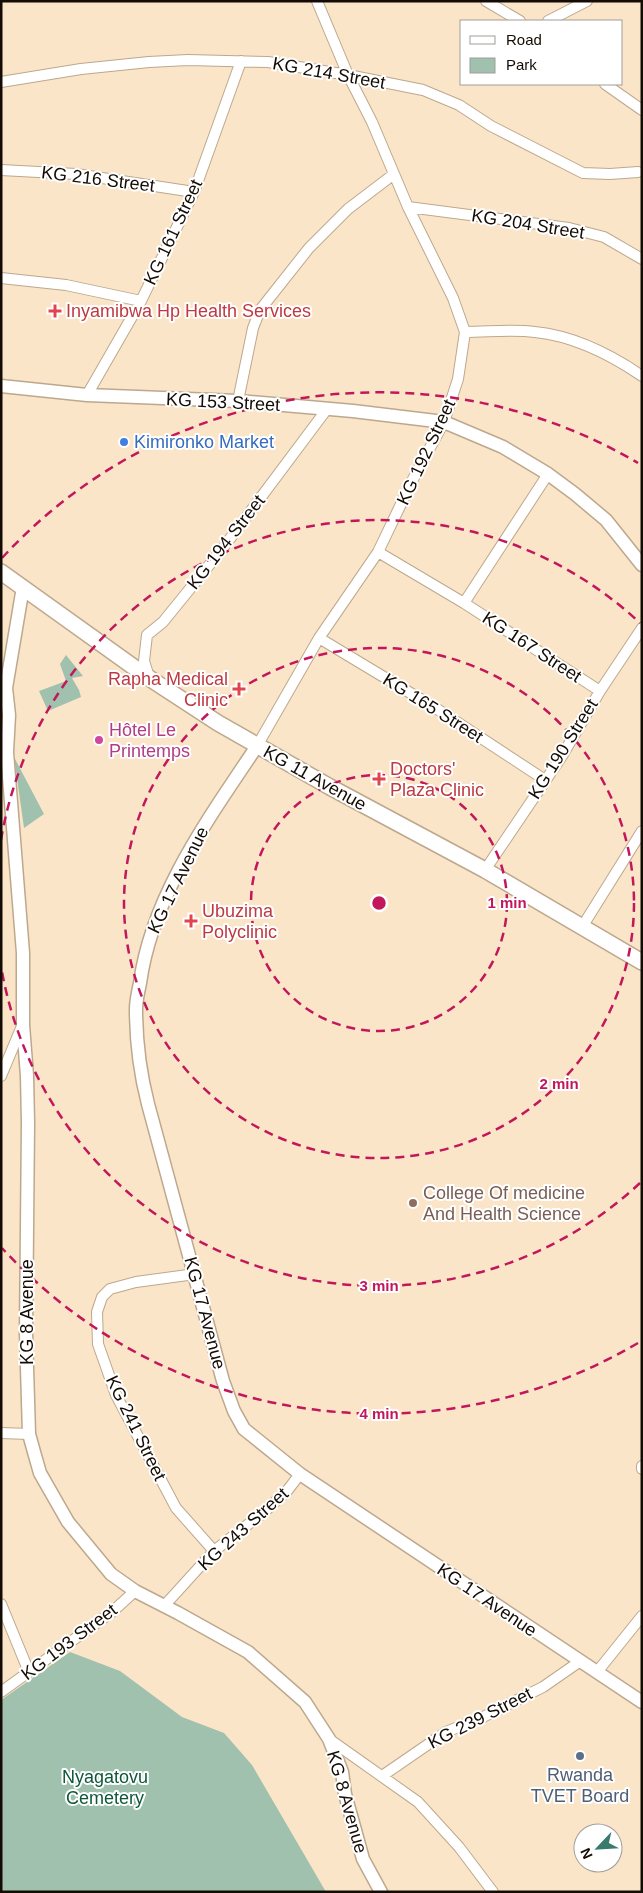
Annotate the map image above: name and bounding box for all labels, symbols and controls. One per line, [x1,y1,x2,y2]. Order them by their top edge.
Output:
legend [460,20,623,85]
text: Road [506,31,542,48]
street label: KG 214 Street [271,53,387,93]
text: Park [506,56,537,73]
street label: KG 216 Street [40,162,156,196]
street label: KG 161 Street [140,176,206,288]
street label: KG 204 Street [470,205,586,243]
place label: Inyamibwa Hp Health Services [66,301,311,321]
marker: Inyamibwa Hp Health Services [48,304,62,318]
street label: KG 153 Street [166,389,280,415]
street label: KG 192 Street [393,396,459,508]
place label: Kimironko Market [134,432,274,452]
marker: Kimironko Market [118,436,130,448]
street label: KG 194 Street [183,491,269,593]
street label: KG 167 Street [479,608,585,686]
place label: Rapha Medical Clinic [108,669,228,710]
street label: KG 165 Street [379,669,487,747]
marker: Rapha Medical Clinic [232,682,246,696]
street label: KG 190 Street [524,695,602,803]
place label: Hôtel Le Printemps [109,720,190,761]
marker: Hôtel Le Printemps [93,734,105,746]
street label: KG 11 Avenue [260,742,370,814]
place label: Doctors' Plaza Clinic [390,759,484,800]
marker: Doctors' Plaza Clinic [372,772,386,786]
street label: KG 17 Avenue [144,824,212,936]
centre of rings [370,894,388,912]
text: 1 min [487,894,527,911]
place label: Ubuzima Polyclinic [202,901,277,942]
marker: Ubuzima Polyclinic [184,914,198,928]
text: 2 min [539,1075,579,1092]
place label: College Of medicine And Health Science [423,1183,585,1224]
marker: College Of medicine And Health Science [407,1197,419,1209]
street label: KG 17 Avenue [180,1255,230,1371]
street label: KG 8 Avenue [17,1259,37,1365]
text: 3 min [359,1277,399,1294]
street label: KG 241 Street [102,1372,170,1484]
text: 4 min [359,1405,399,1422]
street label: KG 243 Street [194,1483,292,1575]
street label: KG 17 Avenue [433,1559,541,1641]
street label: KG 193 Street [17,1600,121,1684]
street label: KG 239 Street [425,1683,535,1753]
street label: KG 8 Avenue [323,1748,371,1856]
marker: Rwanda TVET Board [574,1750,586,1762]
place label: Rwanda TVET Board [531,1765,629,1806]
park label: Nyagatovu Cemetery [62,1767,148,1808]
north arrow [573,1823,623,1873]
text: N [577,1846,596,1861]

